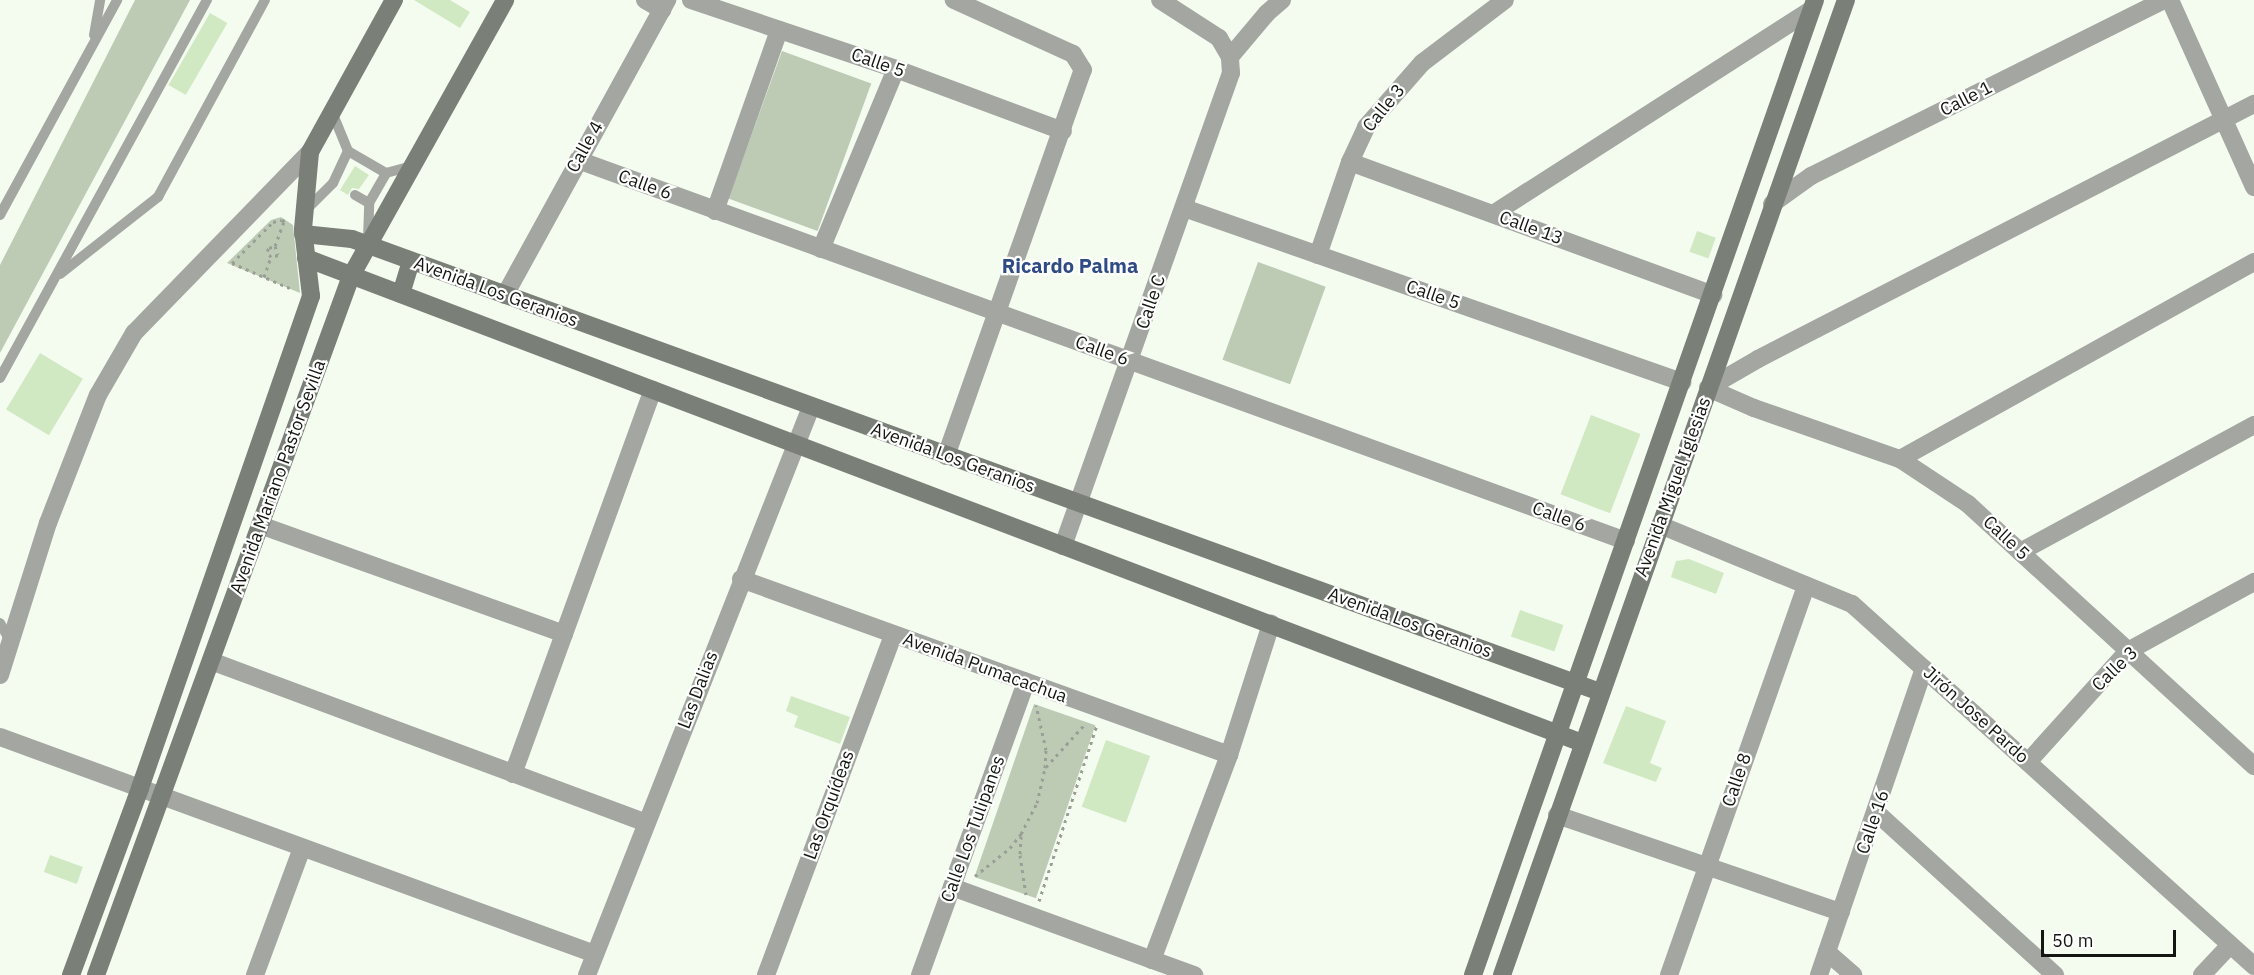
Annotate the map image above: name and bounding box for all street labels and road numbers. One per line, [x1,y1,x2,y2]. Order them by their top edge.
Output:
street label: Calle 5 [848,44,908,82]
street label: Calle 1 [1936,77,1996,121]
street label: Calle 3 [1358,80,1410,136]
street label: Calle 4 [562,118,608,176]
street label: Calle 6 [615,165,675,205]
street label: Calle 13 [1496,207,1566,249]
street label: Avenida Los Geranios [411,252,581,332]
street label: Calle C [1132,272,1170,332]
street label: Calle 5 [1403,276,1463,314]
street label: Calle 6 [1072,331,1132,371]
street label: Avenida Mariano Pastor Sevilla [226,357,330,597]
street label: Avenida Miguel Iglesias [1630,394,1716,580]
street label: Avenida Los Geranios [868,418,1038,498]
street label: Calle 6 [1529,497,1589,537]
street label: Calle 5 [1978,511,2034,565]
street label: Avenida Los Geranios [1325,583,1495,663]
street label: Avenida Pumacachua [900,628,1070,708]
street label: Calle 3 [2088,642,2142,696]
street label: Las Dalias [673,648,723,732]
street label: Jirón Jose Pardo [1919,662,2033,768]
street label: Las Orquídeas [799,747,859,863]
street label: Calle 8 [1718,750,1756,810]
street label: Calle Los Tulipanes [936,753,1010,905]
street label: Calle 16 [1852,787,1894,857]

